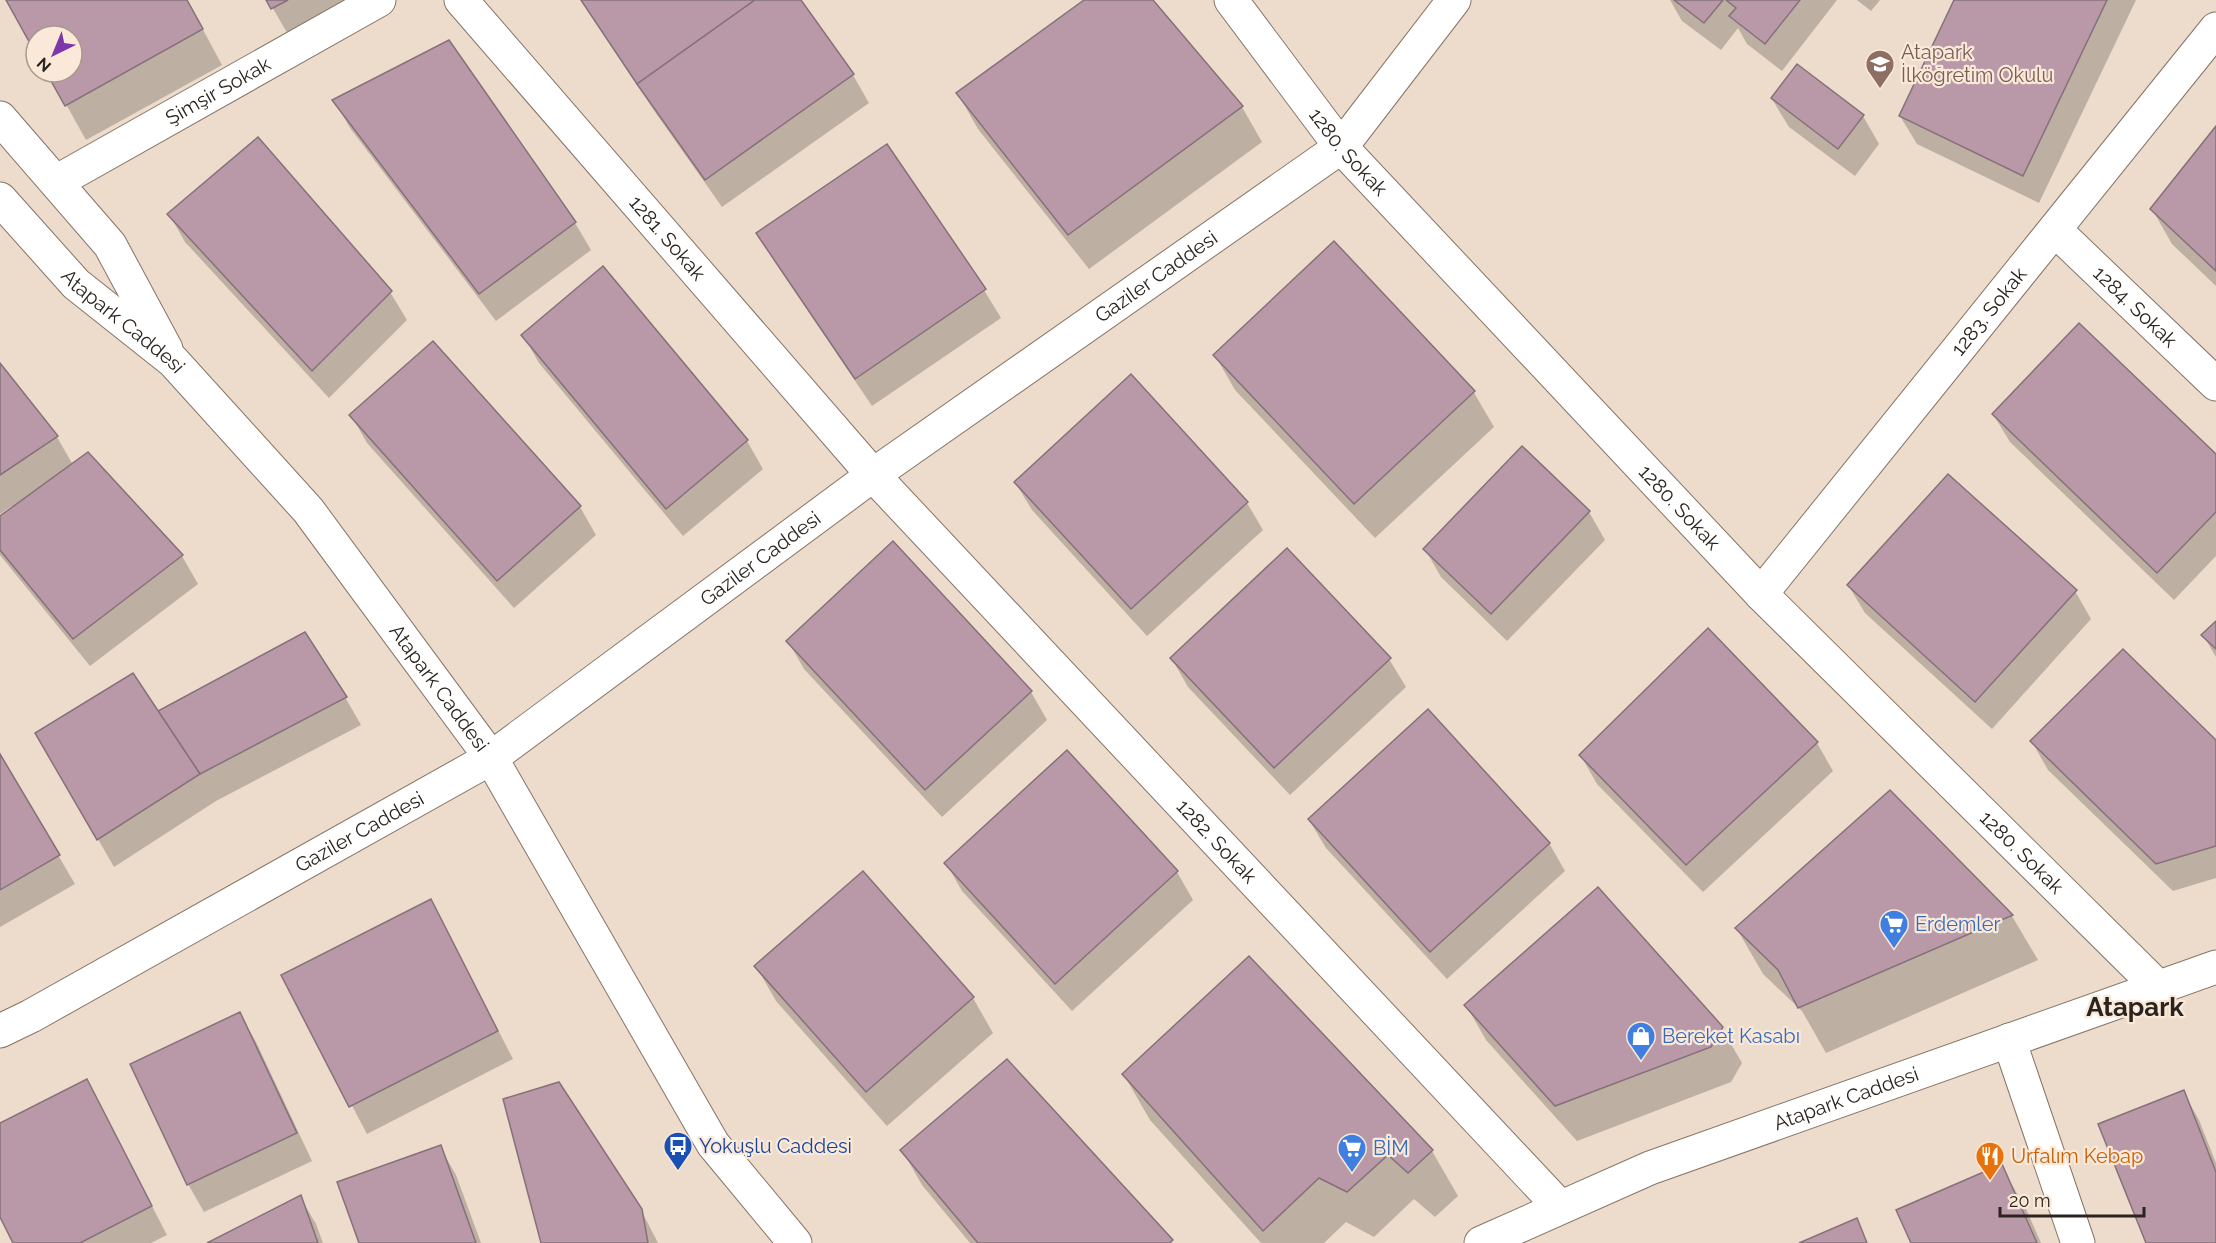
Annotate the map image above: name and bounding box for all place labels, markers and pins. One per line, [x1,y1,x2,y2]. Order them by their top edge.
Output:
place label: Atapark İlköğretim Okulu [1901,40,2053,87]
school or university icon: Atapark İlköğretim Okulu [1864,48,1896,90]
supermarket icon: Erdemler [1878,908,1910,950]
place label: Erdemler [1915,912,2001,936]
shop icon: Bereket Kasabı [1625,1020,1657,1062]
place label: Bereket Kasabı [1662,1024,1800,1048]
bus stop icon: Yokuşlu Caddesi [662,1130,694,1172]
supermarket icon: BİM [1336,1132,1368,1174]
place label: Yokuşlu Caddesi [699,1134,852,1158]
place label: BİM [1373,1135,1409,1160]
restaurant icon: Urfalım Kebap [1974,1140,2006,1182]
place label: Urfalım Kebap [2011,1144,2143,1168]

